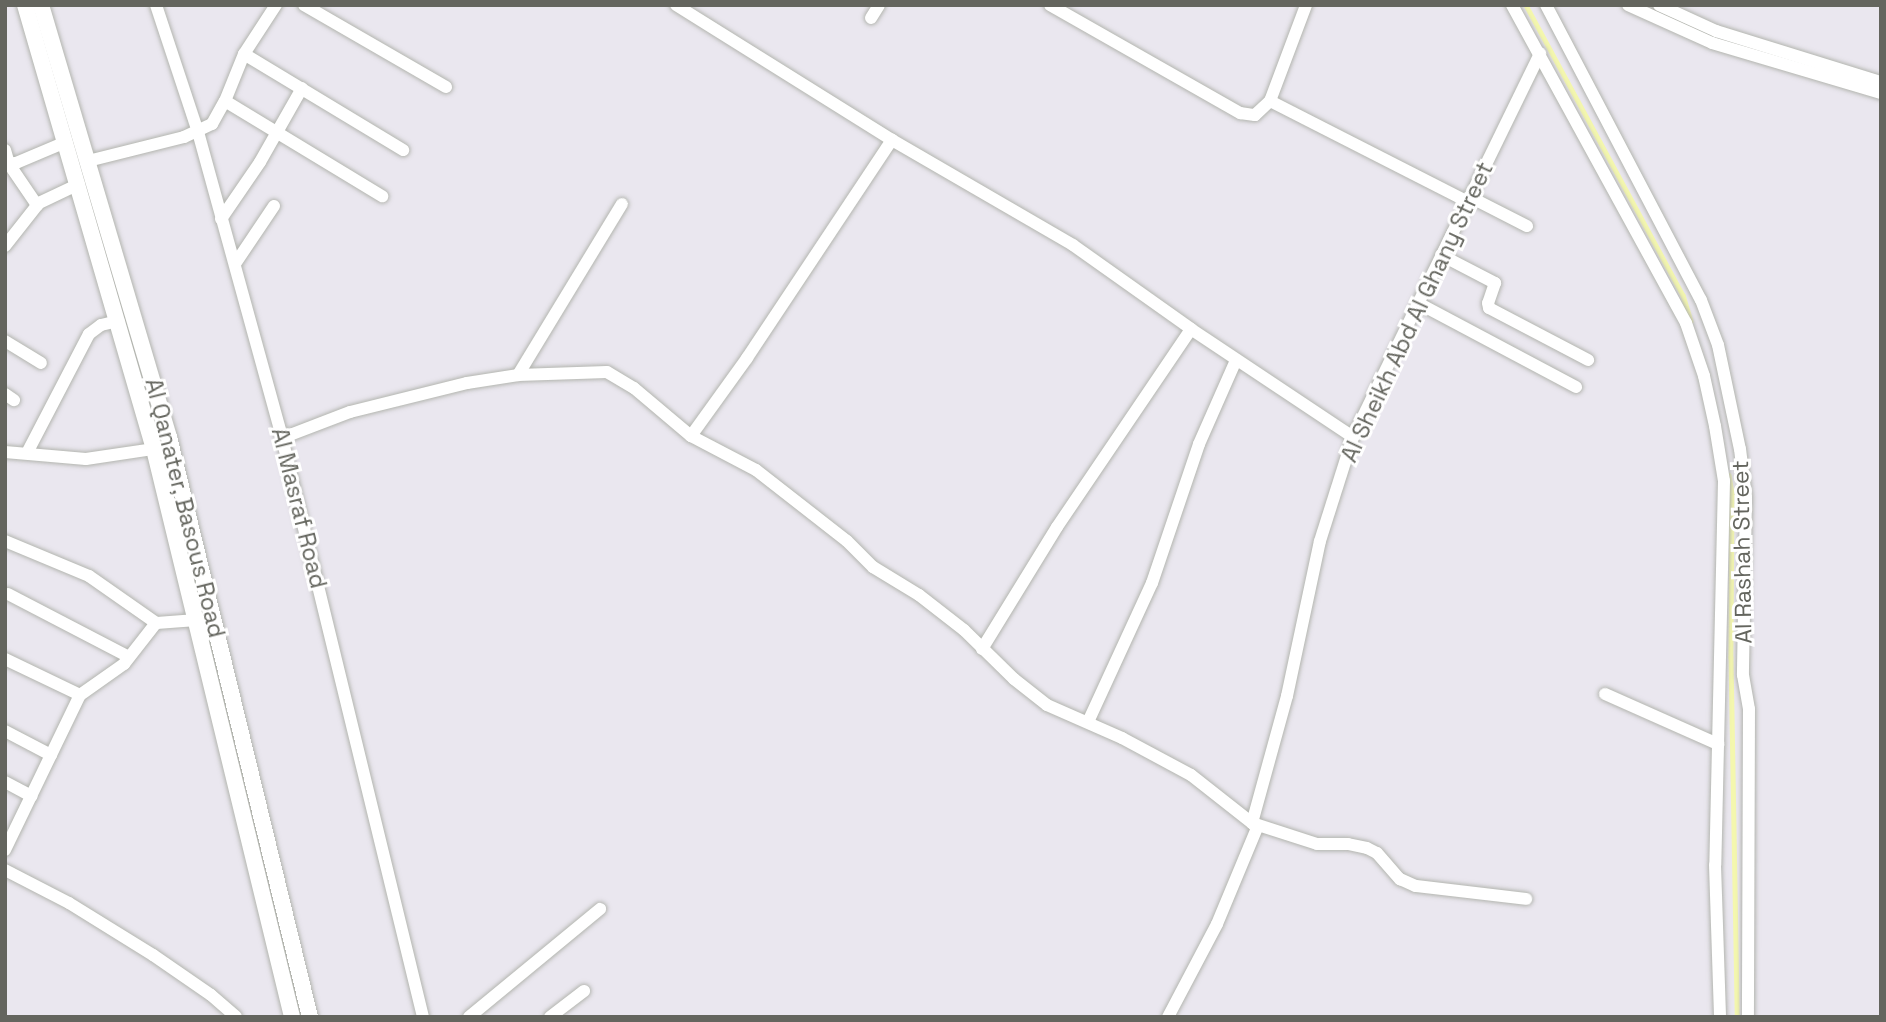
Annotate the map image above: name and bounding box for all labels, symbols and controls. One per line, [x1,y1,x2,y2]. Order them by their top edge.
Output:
street label: Al Sheikh Abd Al Ghany Street [1335,157,1499,467]
street label: Al Qanater, Basous Road [139,375,231,641]
street label: Al Masraf Road [266,425,332,591]
street label: Al Rashah Street [1727,460,1757,644]

